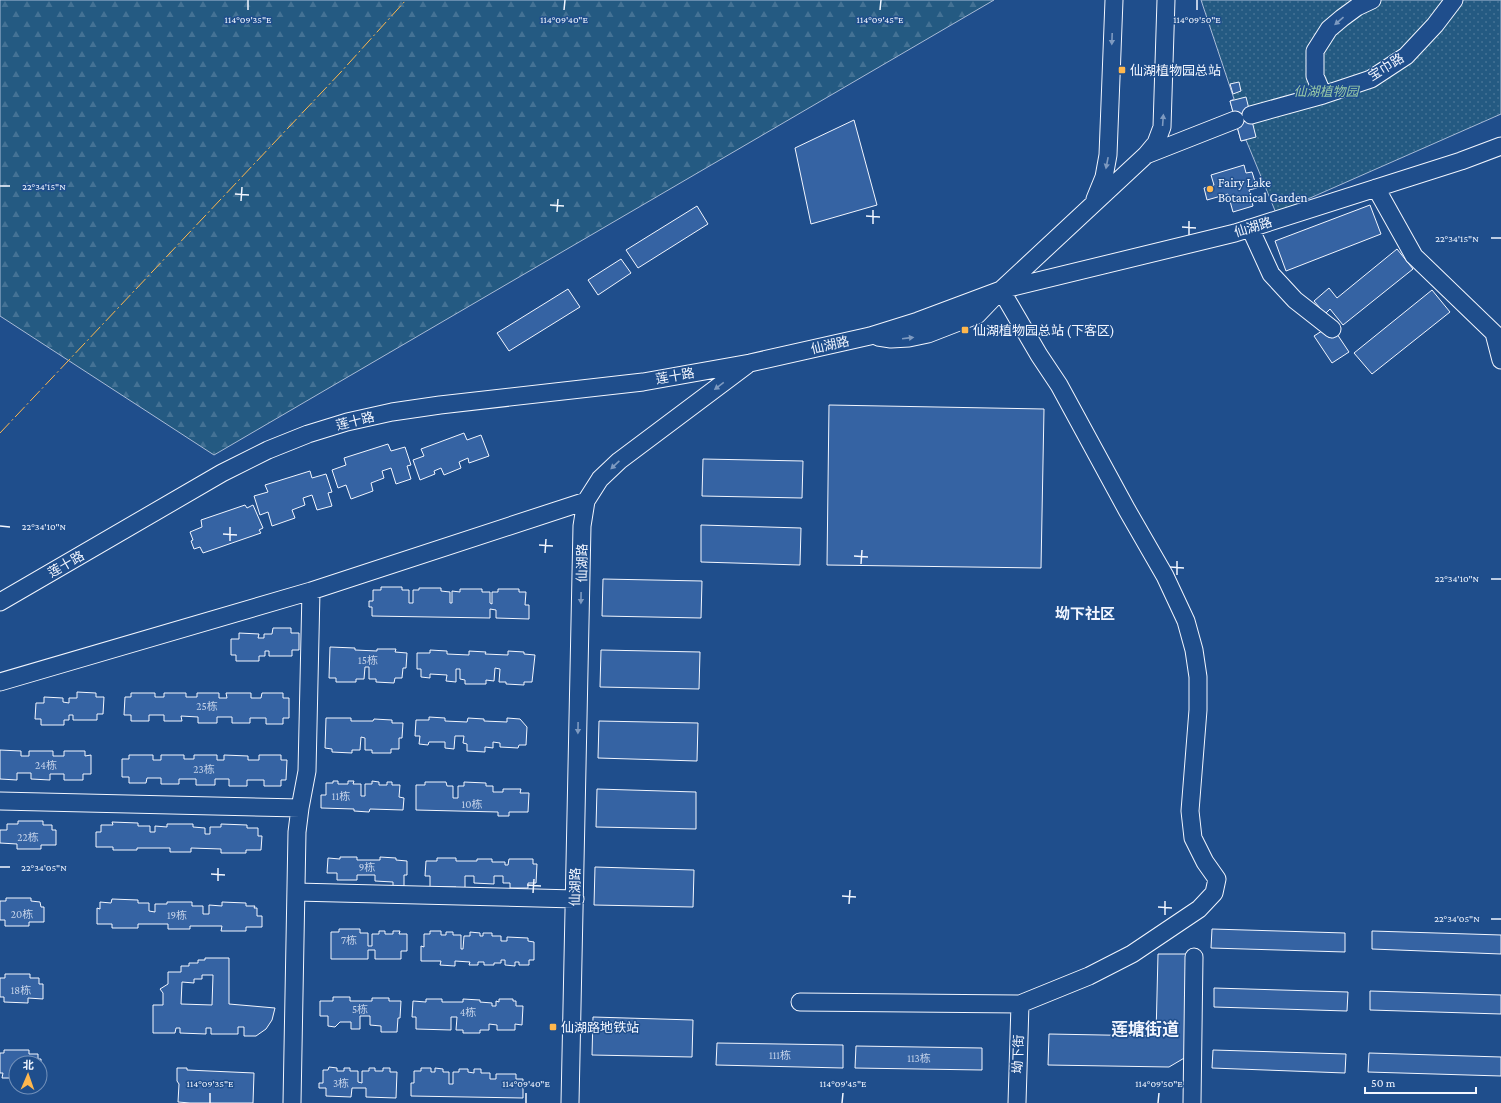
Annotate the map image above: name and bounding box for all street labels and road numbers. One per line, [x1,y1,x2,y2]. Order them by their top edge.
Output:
street label: 宝巾路 [1365,50,1407,84]
street label: 仙湖路 [1232,214,1274,240]
street label: 仙湖路 [809,333,851,357]
street label: 莲十路 [654,365,696,387]
street label: 莲十路 [334,409,376,433]
street label: 仙湖路 [574,543,590,583]
street label: 莲十路 [45,548,87,580]
street label: 仙湖路 [567,867,583,907]
street label: 坳下街 [1010,1034,1026,1074]

